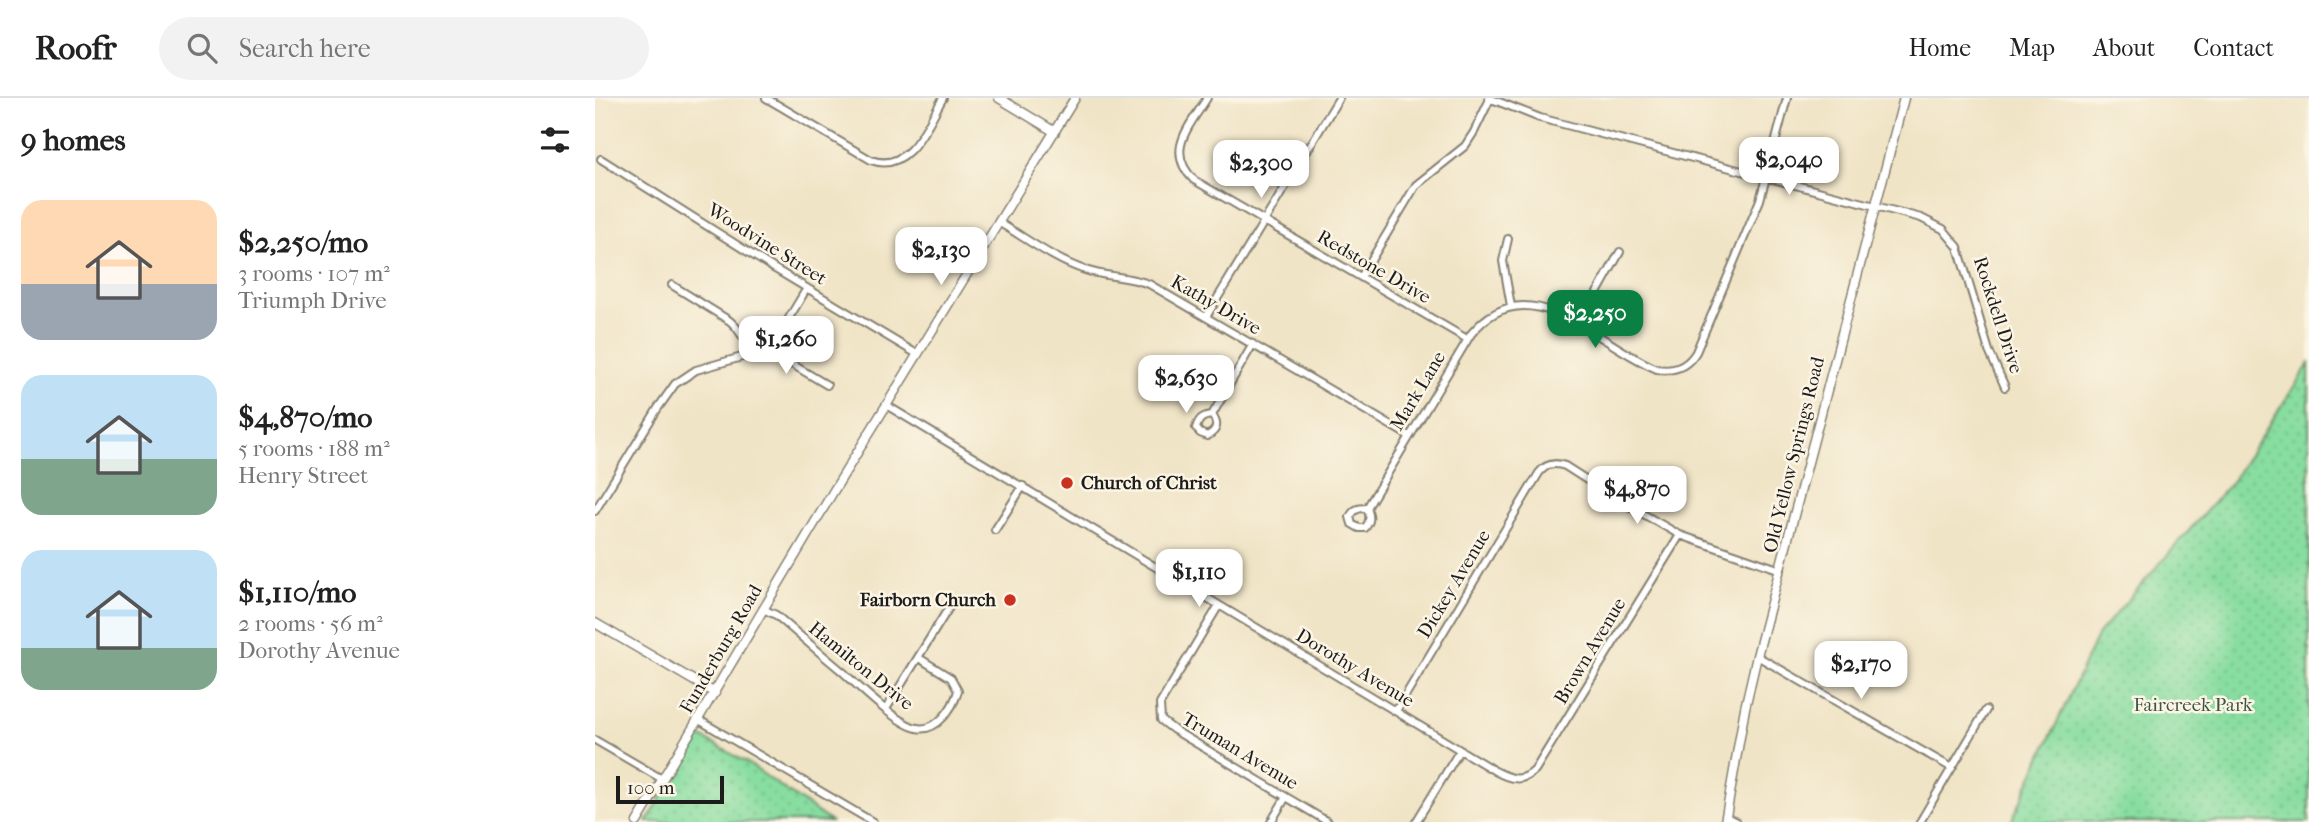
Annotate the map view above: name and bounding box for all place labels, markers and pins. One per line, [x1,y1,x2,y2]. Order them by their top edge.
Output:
pin: $2,040 [1732,138,1846,197]
pin: $2,300 [1204,140,1318,200]
pin: $2,130 [884,228,998,287]
pin: $2,250 [1538,290,1652,350]
pin: $1,260 [729,316,843,376]
pin: $2,630 [1129,356,1243,415]
pin: $4,870 [1580,466,1694,526]
place label: Church of Christ [1081,472,1217,494]
marker: Church of Christ [1059,475,1075,491]
pin: $1,110 [1142,550,1256,609]
place label: Fairborn Church [859,589,996,611]
marker: Fairborn Church [1002,592,1018,608]
pin: $2,170 [1804,642,1918,701]

